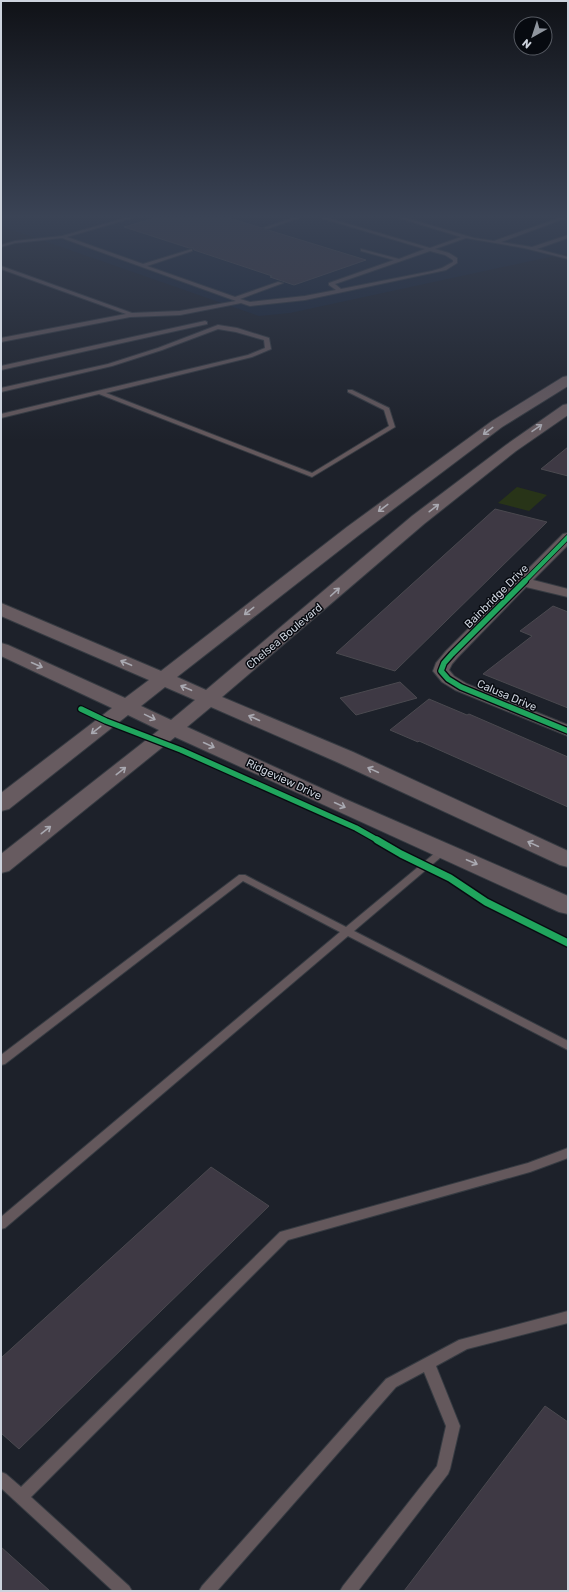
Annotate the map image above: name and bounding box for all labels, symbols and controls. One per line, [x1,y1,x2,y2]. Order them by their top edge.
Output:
north arrow [513,16,553,56]
text: N [520,36,534,51]
one-way arrow [532,424,543,432]
one-way arrow [482,426,493,435]
one-way arrow [429,503,440,512]
one-way arrow [378,504,389,512]
street label: Bainbridge Drive [462,562,531,631]
one-way arrow [330,587,341,596]
street label: Chelsea Boulevard [244,601,325,672]
one-way arrow [243,607,254,616]
one-way arrow [120,659,132,666]
one-way arrow [30,662,42,669]
street label: Calusa Drive [475,677,539,714]
one-way arrow [180,684,192,691]
one-way arrow [248,713,260,721]
one-way arrow [144,714,156,721]
one-way arrow [90,725,101,734]
one-way arrow [203,742,215,749]
street label: Ridgeview Drive [244,756,323,803]
one-way arrow [116,766,127,775]
one-way arrow [367,766,379,773]
one-way arrow [334,802,346,809]
one-way arrow [41,826,52,834]
one-way arrow [527,839,539,847]
one-way arrow [466,859,478,867]

